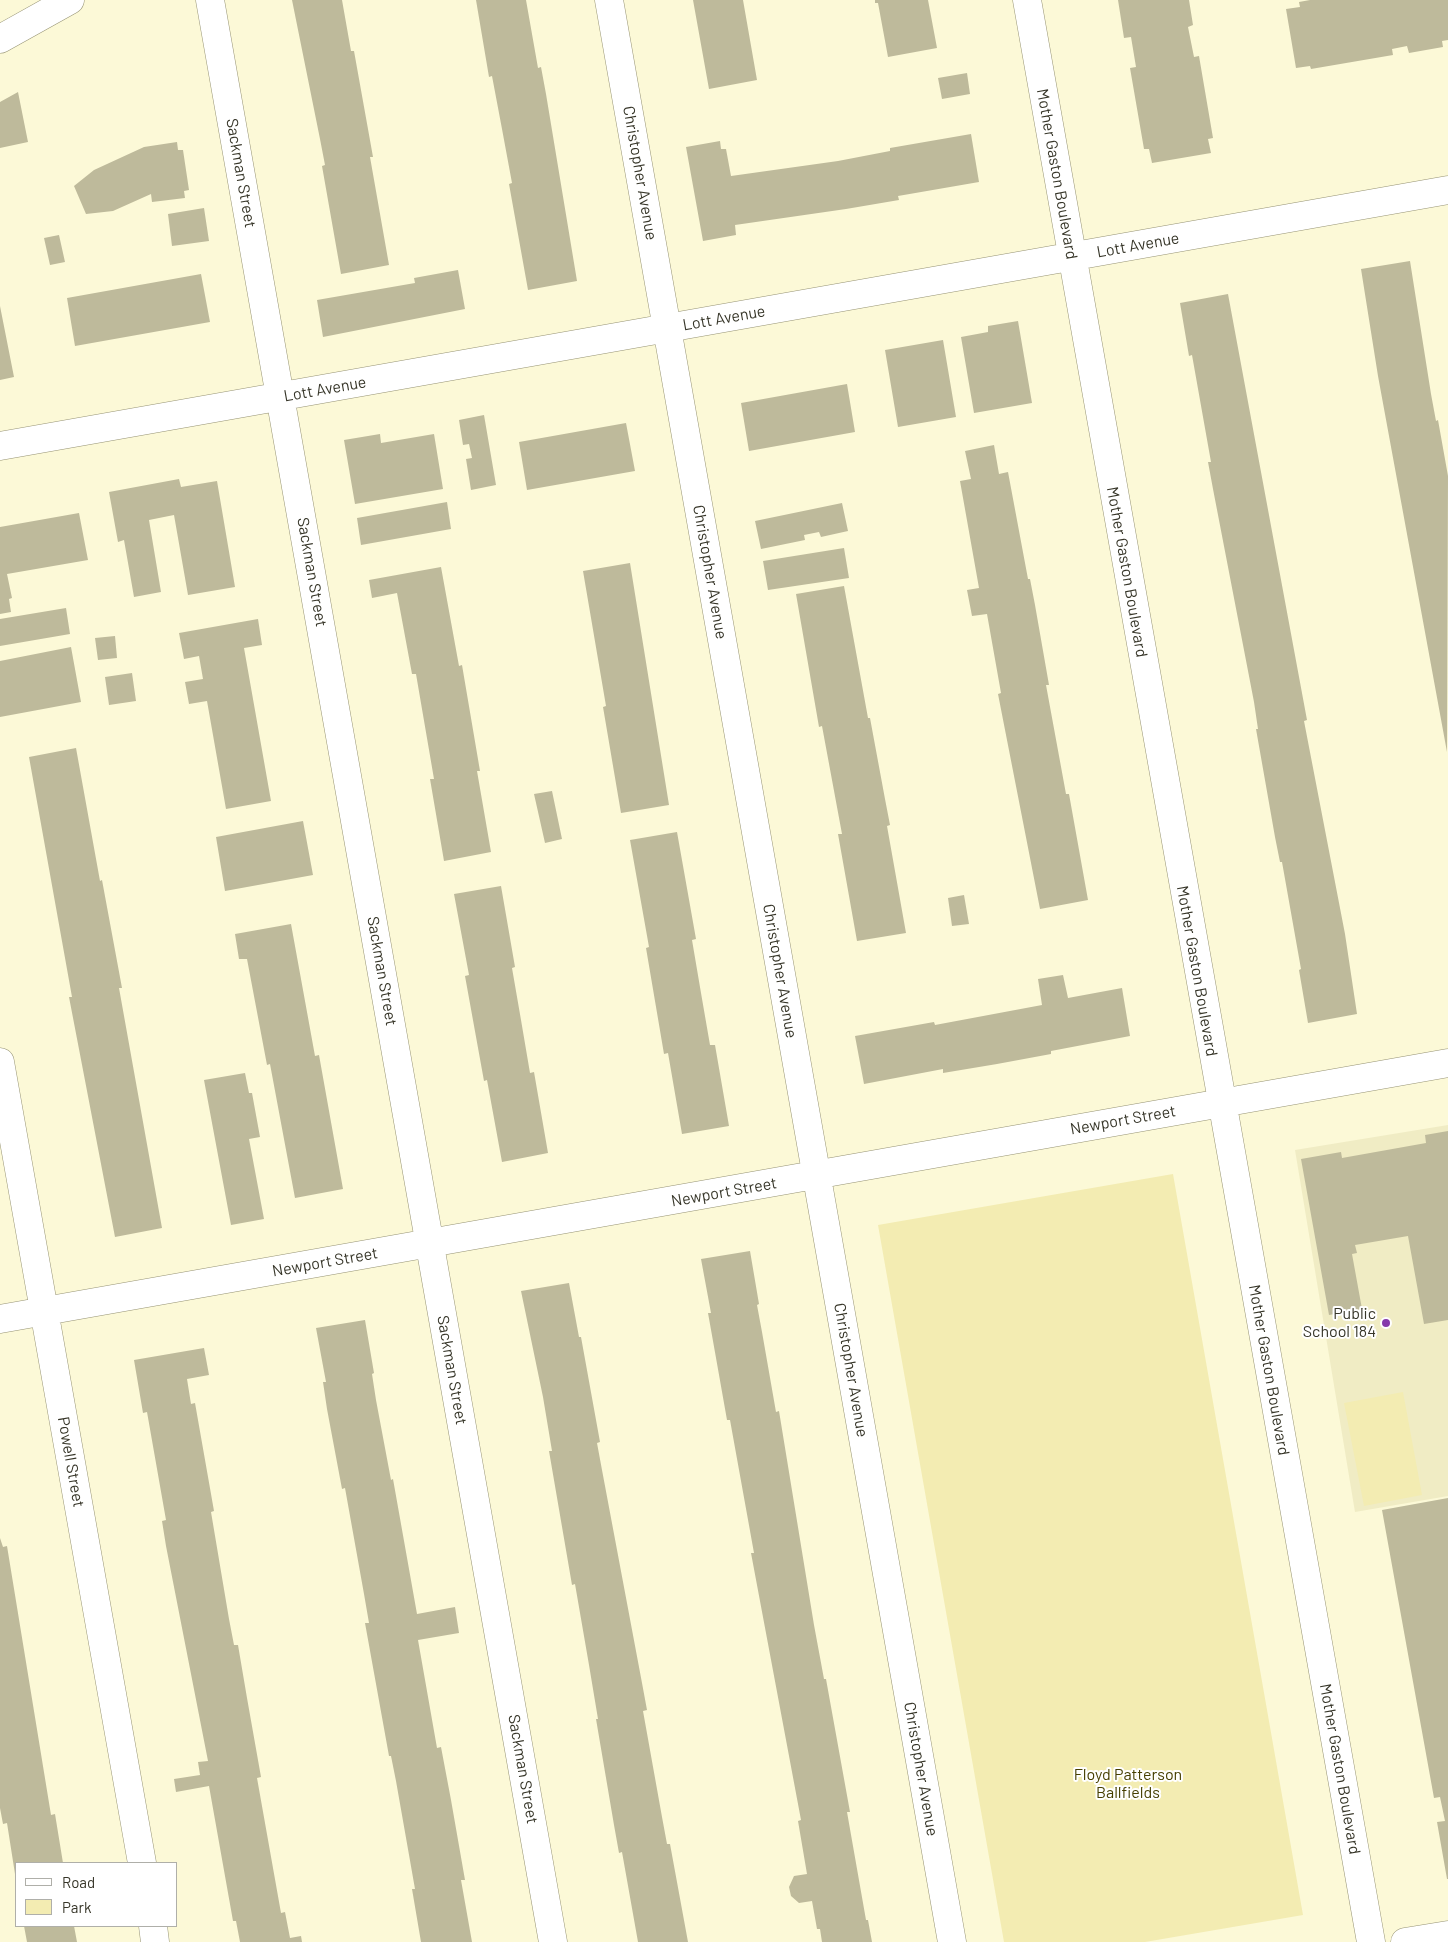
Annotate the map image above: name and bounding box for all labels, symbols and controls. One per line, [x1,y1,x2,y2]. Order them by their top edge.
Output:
street label: Mother Gaston Boulevard [1033,87,1081,261]
street label: Christopher Avenue [619,104,661,242]
street label: Sackman Street [222,117,260,229]
street label: Lott Avenue [1095,228,1181,262]
street label: Lott Avenue [681,301,767,335]
street label: Lott Avenue [282,372,368,406]
street label: Mother Gaston Boulevard [1103,485,1151,659]
street label: Christopher Avenue [689,503,731,641]
street label: Sackman Street [293,516,331,628]
street label: Mother Gaston Boulevard [1173,884,1221,1058]
street label: Christopher Avenue [759,902,801,1040]
street label: Sackman Street [363,915,401,1027]
street label: Newport Street [1069,1101,1177,1139]
street label: Newport Street [670,1173,778,1211]
street label: Newport Street [271,1243,379,1281]
street label: Mother Gaston Boulevard [1245,1283,1293,1457]
street label: Christopher Avenue [830,1301,872,1439]
place label: Public School 184 [1303,1304,1376,1342]
street label: Sackman Street [433,1314,471,1426]
marker: Public School 184 [1380,1317,1392,1329]
street label: Powell Street [54,1415,88,1509]
street label: Mother Gaston Boulevard [1316,1682,1364,1856]
street label: Christopher Avenue [900,1700,942,1838]
street label: Sackman Street [504,1713,542,1825]
park label: Floyd Patterson Ballfields [1074,1765,1182,1803]
legend [15,1862,178,1927]
text: Road [62,1873,95,1891]
text: Park [62,1898,91,1916]

